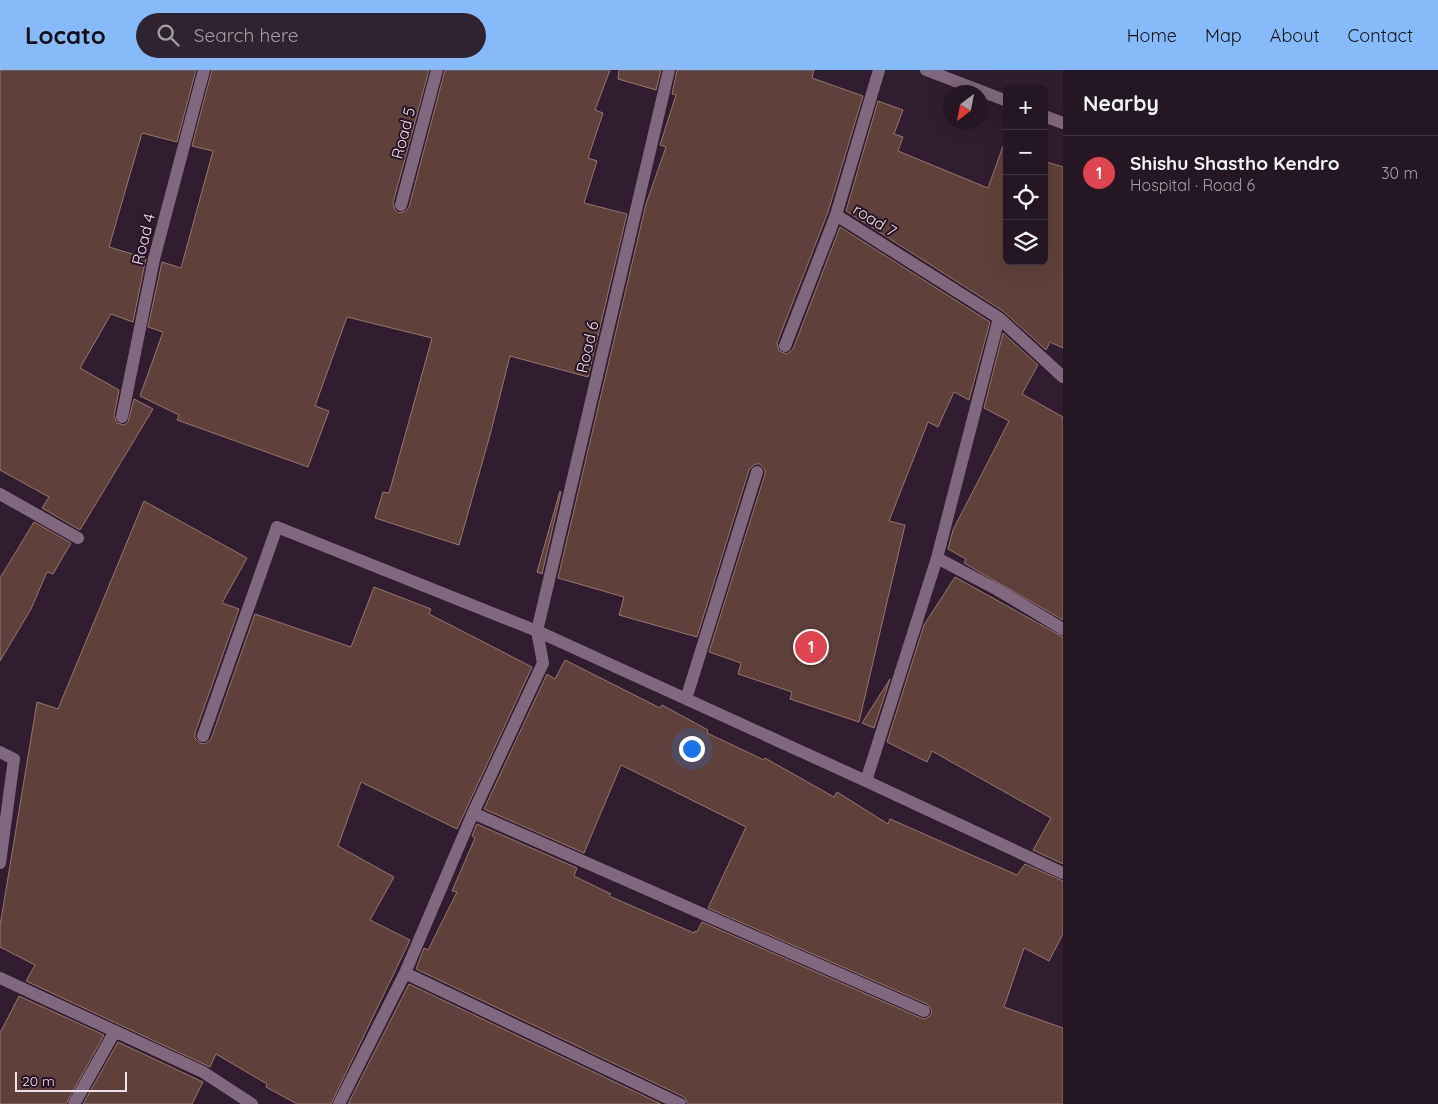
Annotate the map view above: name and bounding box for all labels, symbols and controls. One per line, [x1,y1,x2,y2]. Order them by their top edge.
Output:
search box [136,13,486,58]
text: Locato [25,20,106,50]
icon: search [154,21,182,49]
text: Search here [194,23,299,47]
text: Home [1127,24,1177,47]
text: Map [1205,24,1242,47]
text: About [1270,24,1320,47]
text: Contact [1348,24,1413,47]
north arrow [943,85,988,130]
map controls [1003,85,1048,265]
button: + [1003,85,1048,130]
text: Nearby [1083,90,1159,116]
street label: Road 5 [387,105,419,161]
button: − [1003,130,1048,175]
text: Shishu Shastho Kendro [1130,151,1340,175]
text: 1 [1096,163,1102,183]
text: 30 m [1381,163,1418,183]
button: locate [1003,175,1048,220]
text: Hospital · Road 6 [1130,175,1255,195]
street label: road 7 [850,199,900,241]
street label: Road 4 [127,211,159,267]
button: layers [1003,220,1048,265]
street label: Road 6 [571,319,603,375]
pin: 1 [795,628,827,666]
your location [679,736,705,762]
scale bar [15,1069,128,1092]
text: 20 m [22,1072,55,1090]

